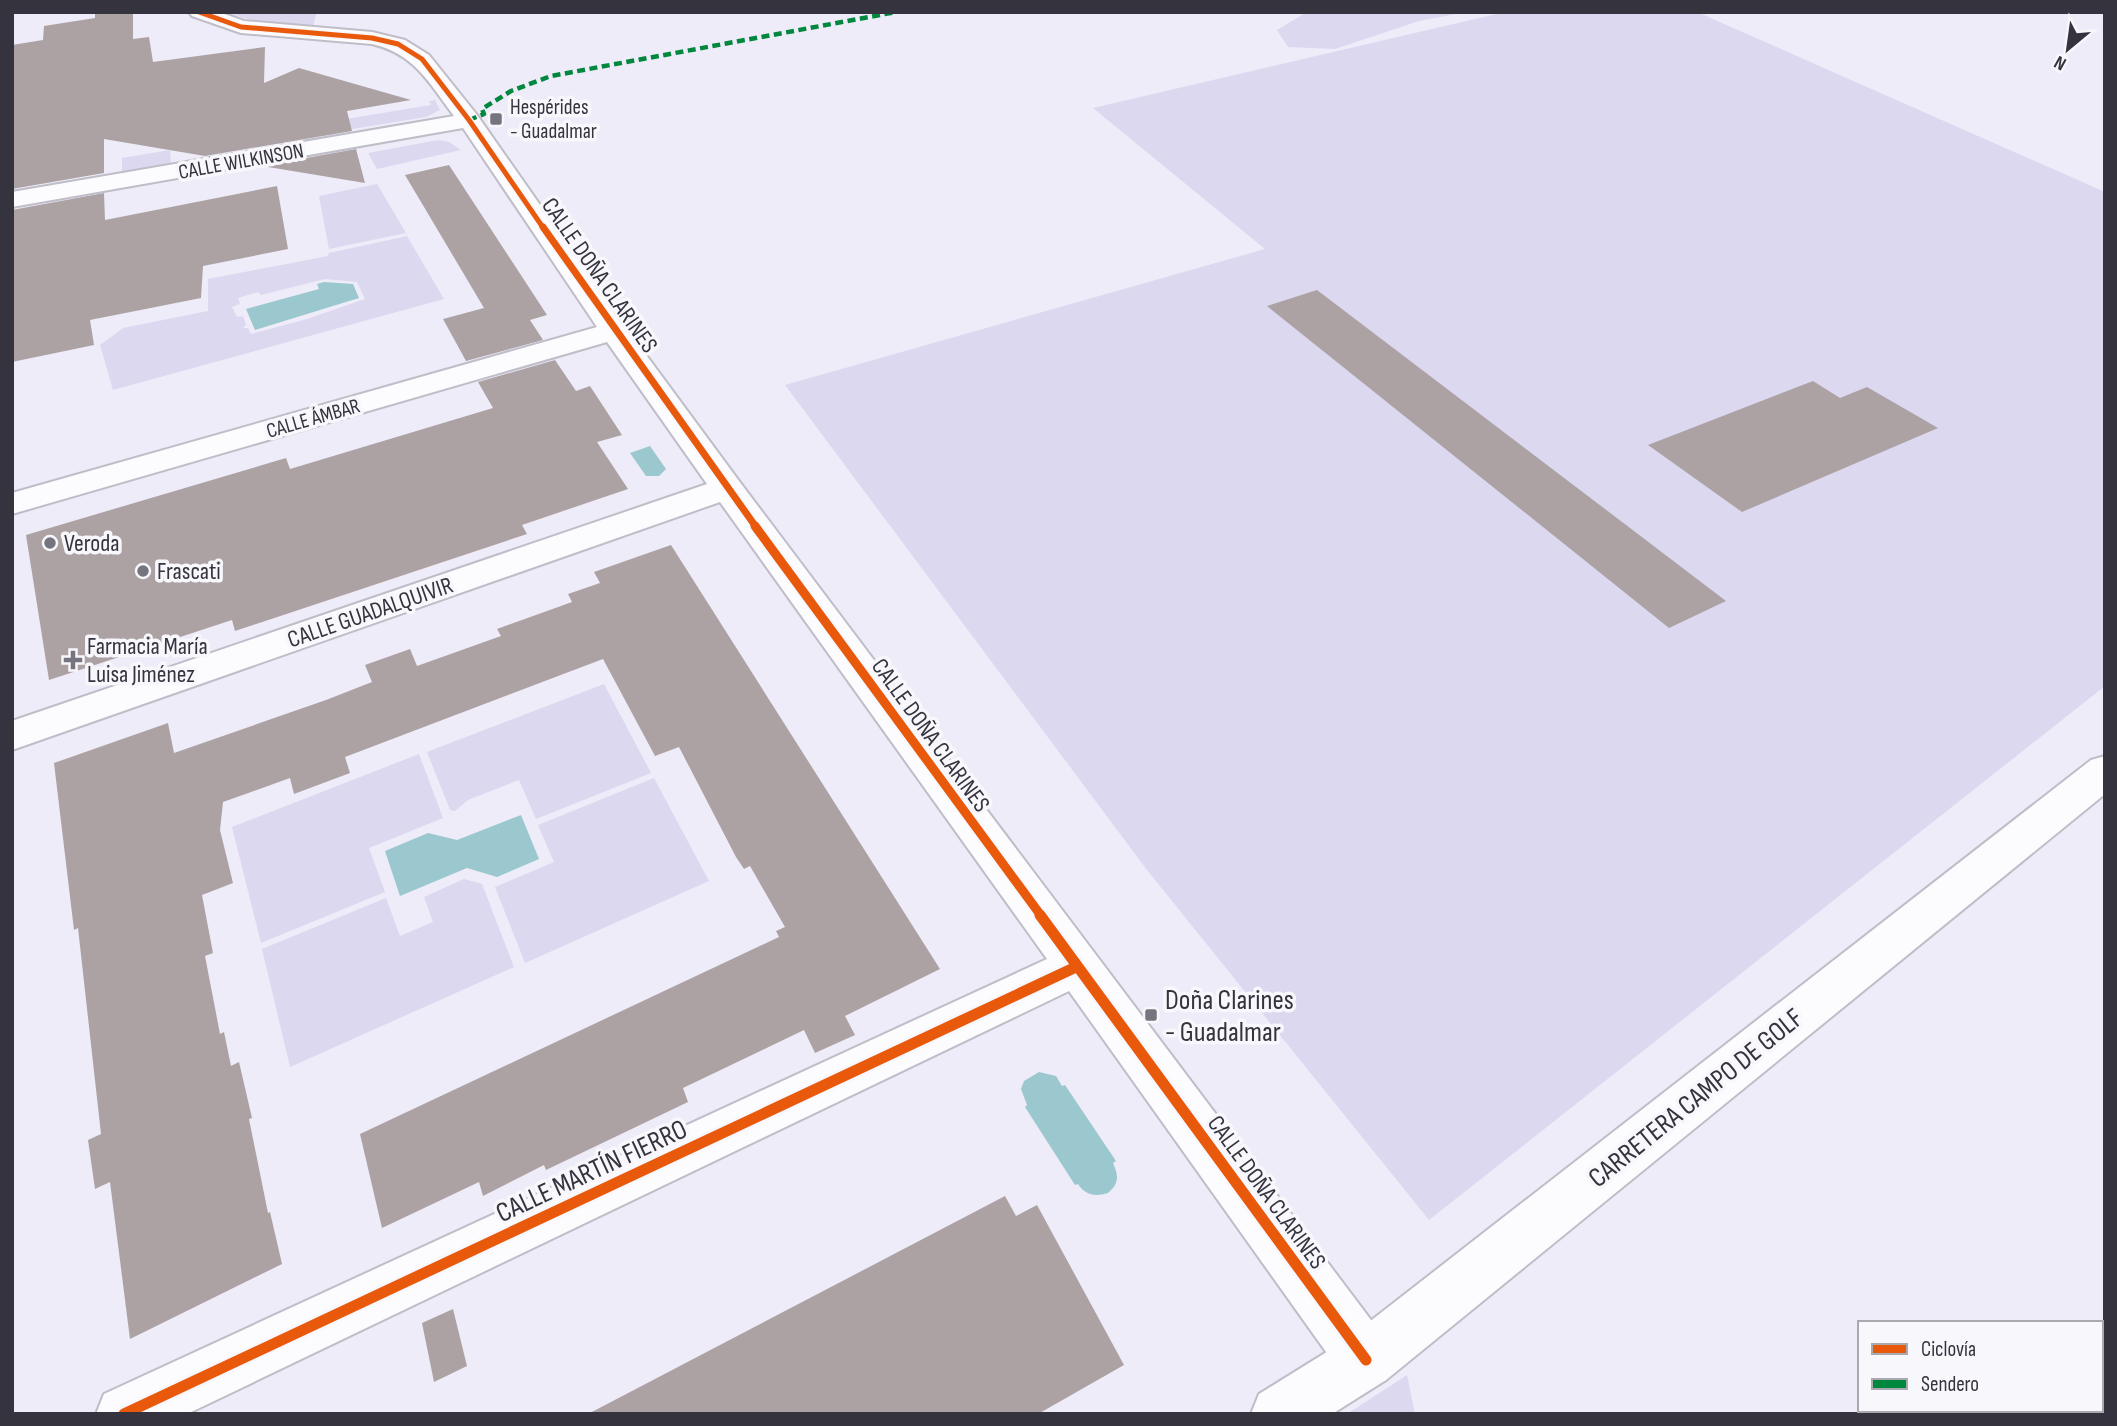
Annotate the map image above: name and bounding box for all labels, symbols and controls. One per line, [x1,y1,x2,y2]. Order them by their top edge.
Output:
north arrow [2033,14,2103,84]
text: N [2050,50,2071,75]
place label: Hespérides - Guadalmar [510,95,597,144]
marker: Hespérides - Guadalmar [488,111,504,127]
street label: CALLE WILKINSON [176,138,306,185]
street label: CALLE DOÑA CLARINES [535,192,664,358]
street label: CALLE ÁMBAR [263,393,363,444]
place label: Veroda [64,529,119,558]
marker: Veroda [42,535,58,551]
place label: Frascati [157,557,221,586]
marker: Frascati [135,563,151,579]
street label: CALLE GUADALQUIVIR [284,571,457,654]
place label: Farmacia María Luisa Jiménez [87,632,208,689]
marker: Farmacia María Luisa Jiménez [65,652,81,668]
street label: CALLE DOÑA CLARINES [865,653,996,818]
place label: Doña Clarines - Guadalmar [1165,984,1294,1049]
street label: CARRETERA CAMPO DE GOLF [1582,1002,1810,1195]
marker: Doña Clarines - Guadalmar [1143,1007,1159,1023]
street label: CALLE DOÑA CLARINES [1201,1110,1332,1275]
street label: CALLE MARTÍN FIERRO [491,1113,692,1230]
legend [1858,1321,2103,1412]
text: Ciclovía [1921,1337,1976,1362]
text: Sendero [1921,1372,1979,1397]

